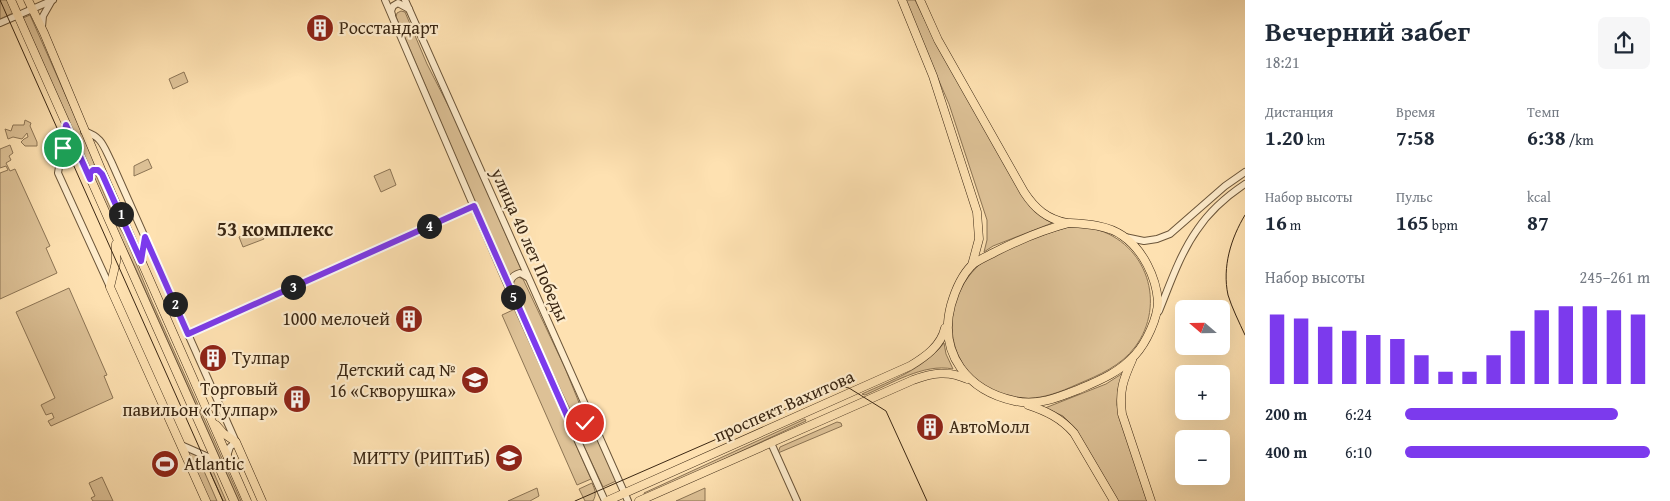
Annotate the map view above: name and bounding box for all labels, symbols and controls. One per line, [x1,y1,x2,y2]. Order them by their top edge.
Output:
text: Вечерний забег [1265,10,1470,51]
building icon: Росстандарт [305,13,335,43]
place label: Росстандарт [339,14,439,41]
button: share [1598,17,1650,69]
text: 18:21 [1265,50,1300,74]
text: Дистанция [1265,102,1333,122]
text: Время [1396,102,1435,122]
text: Темп [1527,102,1559,122]
text: 1.20 [1265,122,1304,153]
text: 7:58 [1396,122,1435,153]
text: 6:38 [1527,122,1566,153]
pin [42,127,84,169]
text: km [1304,130,1325,150]
text: /km [1566,130,1594,150]
icon: arrive [49,134,77,162]
street label: улица 40 лет Победы [484,163,577,326]
text: Набор высоты [1265,187,1352,207]
text: Пульс [1396,187,1433,207]
text: kcal [1527,187,1551,207]
pin: 1 [108,202,134,226]
text: 1 [118,204,125,224]
text: 16 [1265,207,1287,238]
text: 165 [1396,207,1429,238]
text: 87 [1527,207,1549,238]
district label: 53 комплекс [217,214,333,243]
pin: 4 [416,214,442,238]
text: m [1287,215,1301,235]
text: bpm [1429,215,1458,235]
text: 4 [426,216,433,236]
text: Набор высоты [1265,265,1365,289]
text: 245–261 m [1580,265,1650,289]
pin: 3 [280,274,306,300]
text: 3 [290,277,297,297]
pin: 5 [500,284,526,310]
text: 5 [510,287,517,307]
pin: 2 [162,292,188,316]
text: 2 [172,294,179,314]
north arrow [1175,300,1230,355]
map controls [1175,300,1230,485]
building icon: 1000 мелочей [394,304,424,334]
place label: 1000 мелочей [282,305,390,332]
building icon: Тулпар [198,343,228,373]
place label: Тулпар [232,344,290,371]
place label: Детский сад № 16 «Скворушка» [329,356,456,404]
street label: проспект Вахитова [709,362,859,449]
school or university icon: Детский сад № 16 «Скворушка» [460,365,490,395]
button: + [1175,365,1230,420]
place label: Торговый павильон «Тулпар» [122,375,278,423]
building icon: Торговый павильон «Тулпар» [282,384,312,414]
pin [564,402,606,444]
text: 200 m [1265,402,1307,426]
text: 6:24 [1345,402,1372,426]
icon: check [571,409,599,437]
building icon: АвтоМолл [915,412,945,442]
place label: АвтоМолл [949,413,1030,440]
button: − [1175,430,1230,485]
text: 400 m [1265,440,1307,464]
text: 6:10 [1345,440,1372,464]
school or university icon: МИТТУ (РИПТиБ) [494,443,524,473]
place label: МИТТУ (РИПТиБ) [353,444,490,471]
sports icon: Atlantic [150,449,180,479]
place label: Atlantic [184,450,244,477]

